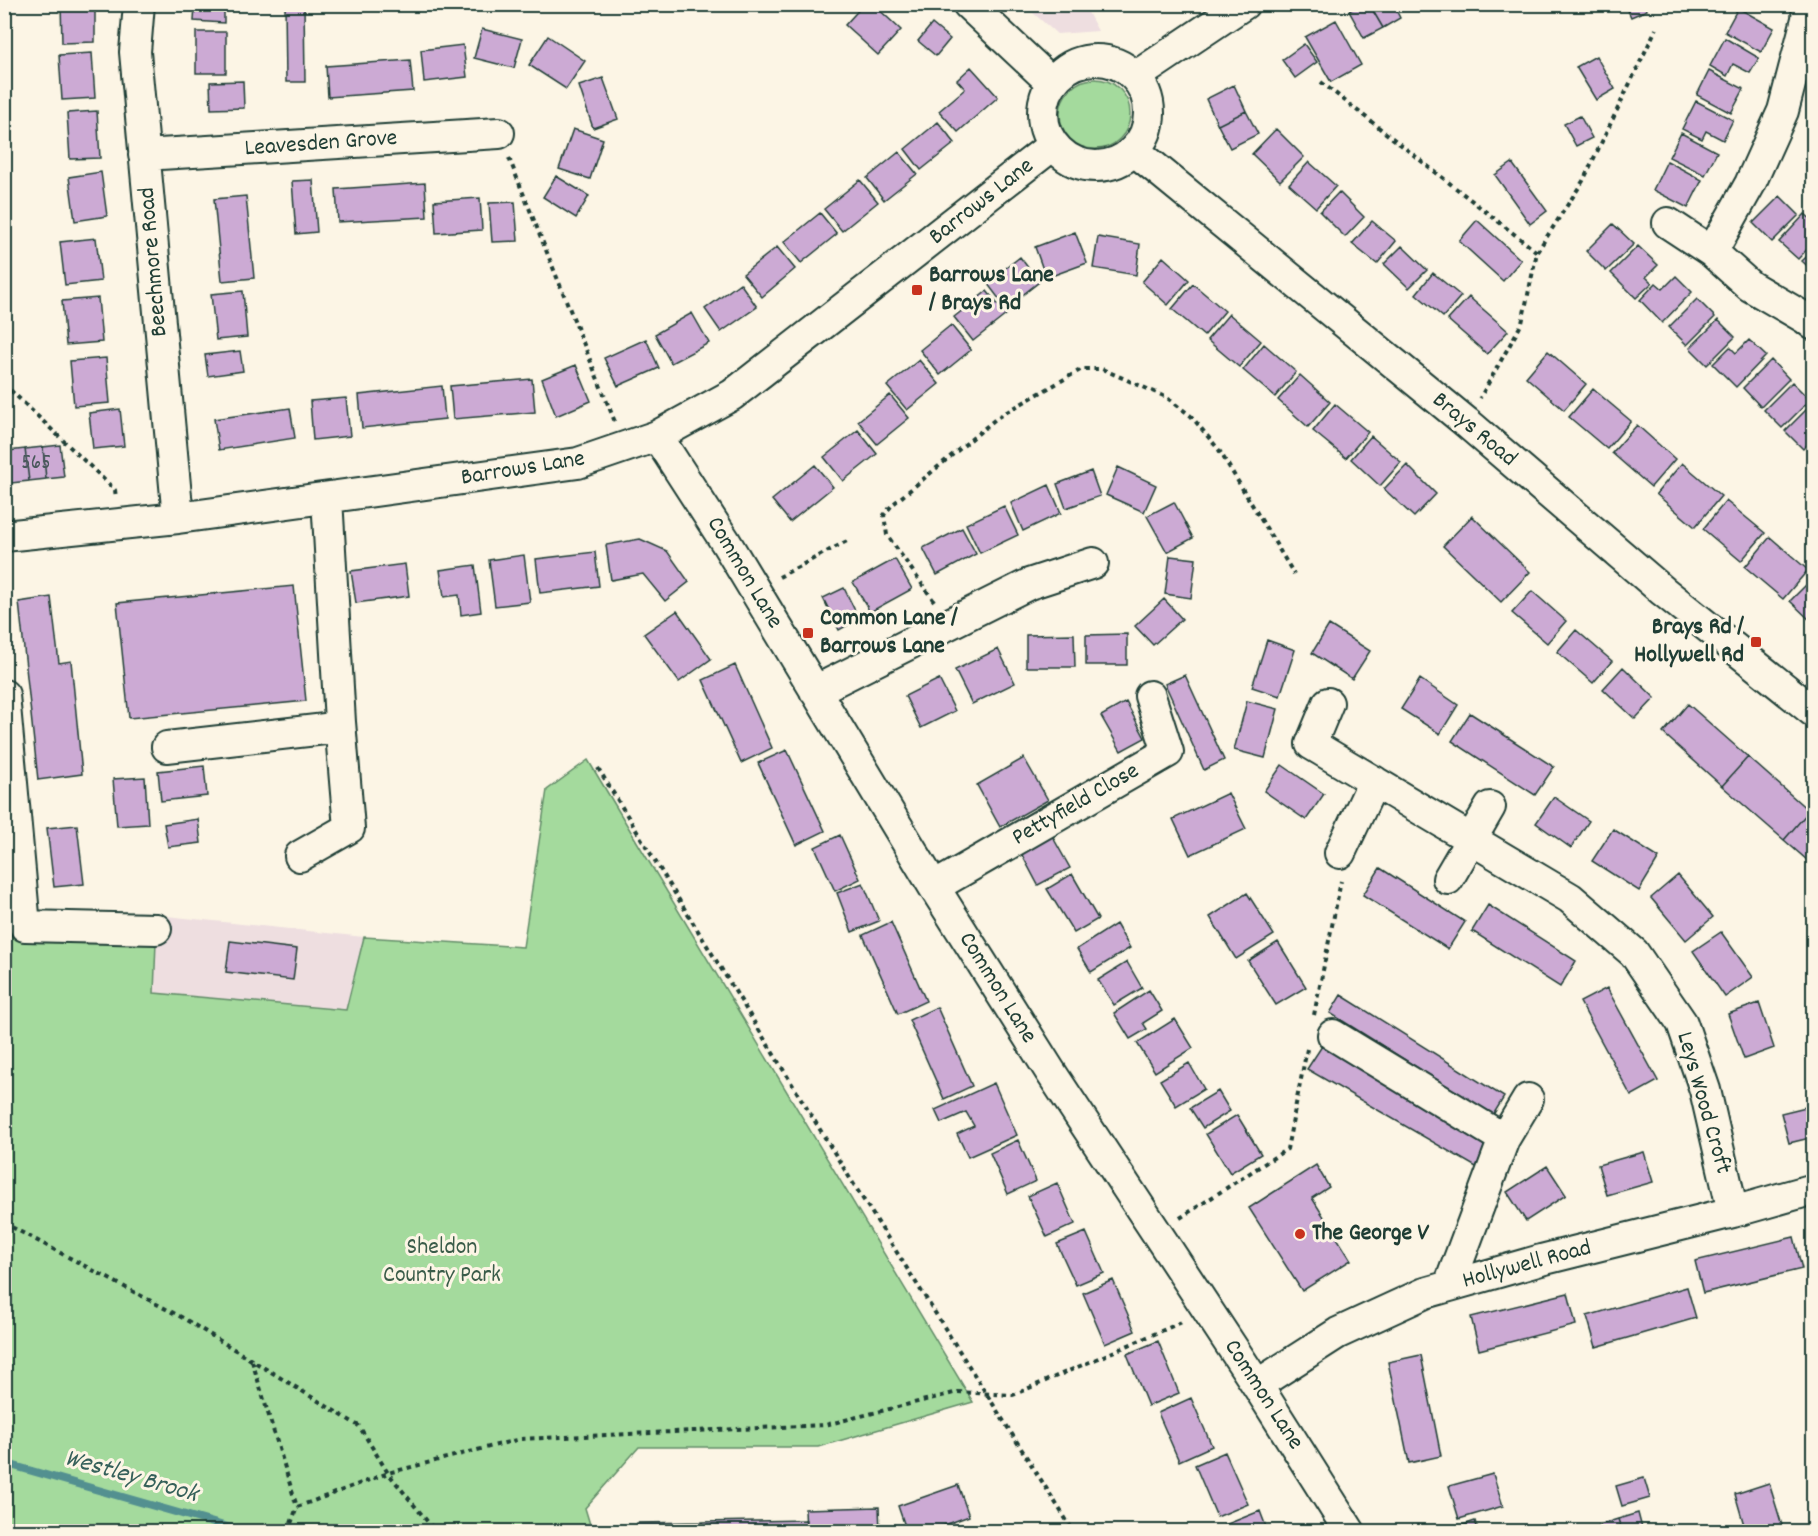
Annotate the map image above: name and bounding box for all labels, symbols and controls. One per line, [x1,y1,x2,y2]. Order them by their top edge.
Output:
street label: Leavesden Grove [244,122,398,166]
street label: Barrows Lane [922,150,1042,254]
street label: Beechmore Road [131,186,177,338]
place label: Barrows Lane / Brays Rd [928,259,1054,321]
marker: Barrows Lane / Brays Rd [910,283,924,297]
street label: Brays Road [1424,384,1524,476]
street label: Barrows Lane [459,442,587,496]
house number: 565 [21,449,51,479]
street label: Common Lane [697,510,791,636]
place label: Common Lane / Barrows Lane [820,602,958,664]
place label: Brays Rd / Hollywell Rd [1634,611,1744,673]
marker: Common Lane / Barrows Lane [801,626,815,640]
marker: Brays Rd / Hollywell Rd [1749,635,1763,649]
street label: Pettyfield Close [1006,755,1146,855]
street label: Common Lane [949,926,1045,1050]
street label: Leys Wood Croft [1666,1028,1740,1178]
place label: The George V [1312,1217,1429,1251]
marker: The George V [1293,1227,1307,1241]
park label: Sheldon Country Park [383,1231,501,1293]
street label: Hollywell Road [1459,1232,1595,1298]
street label: Common Lane [1215,1333,1311,1457]
water label: Westley Brook [60,1440,204,1514]

